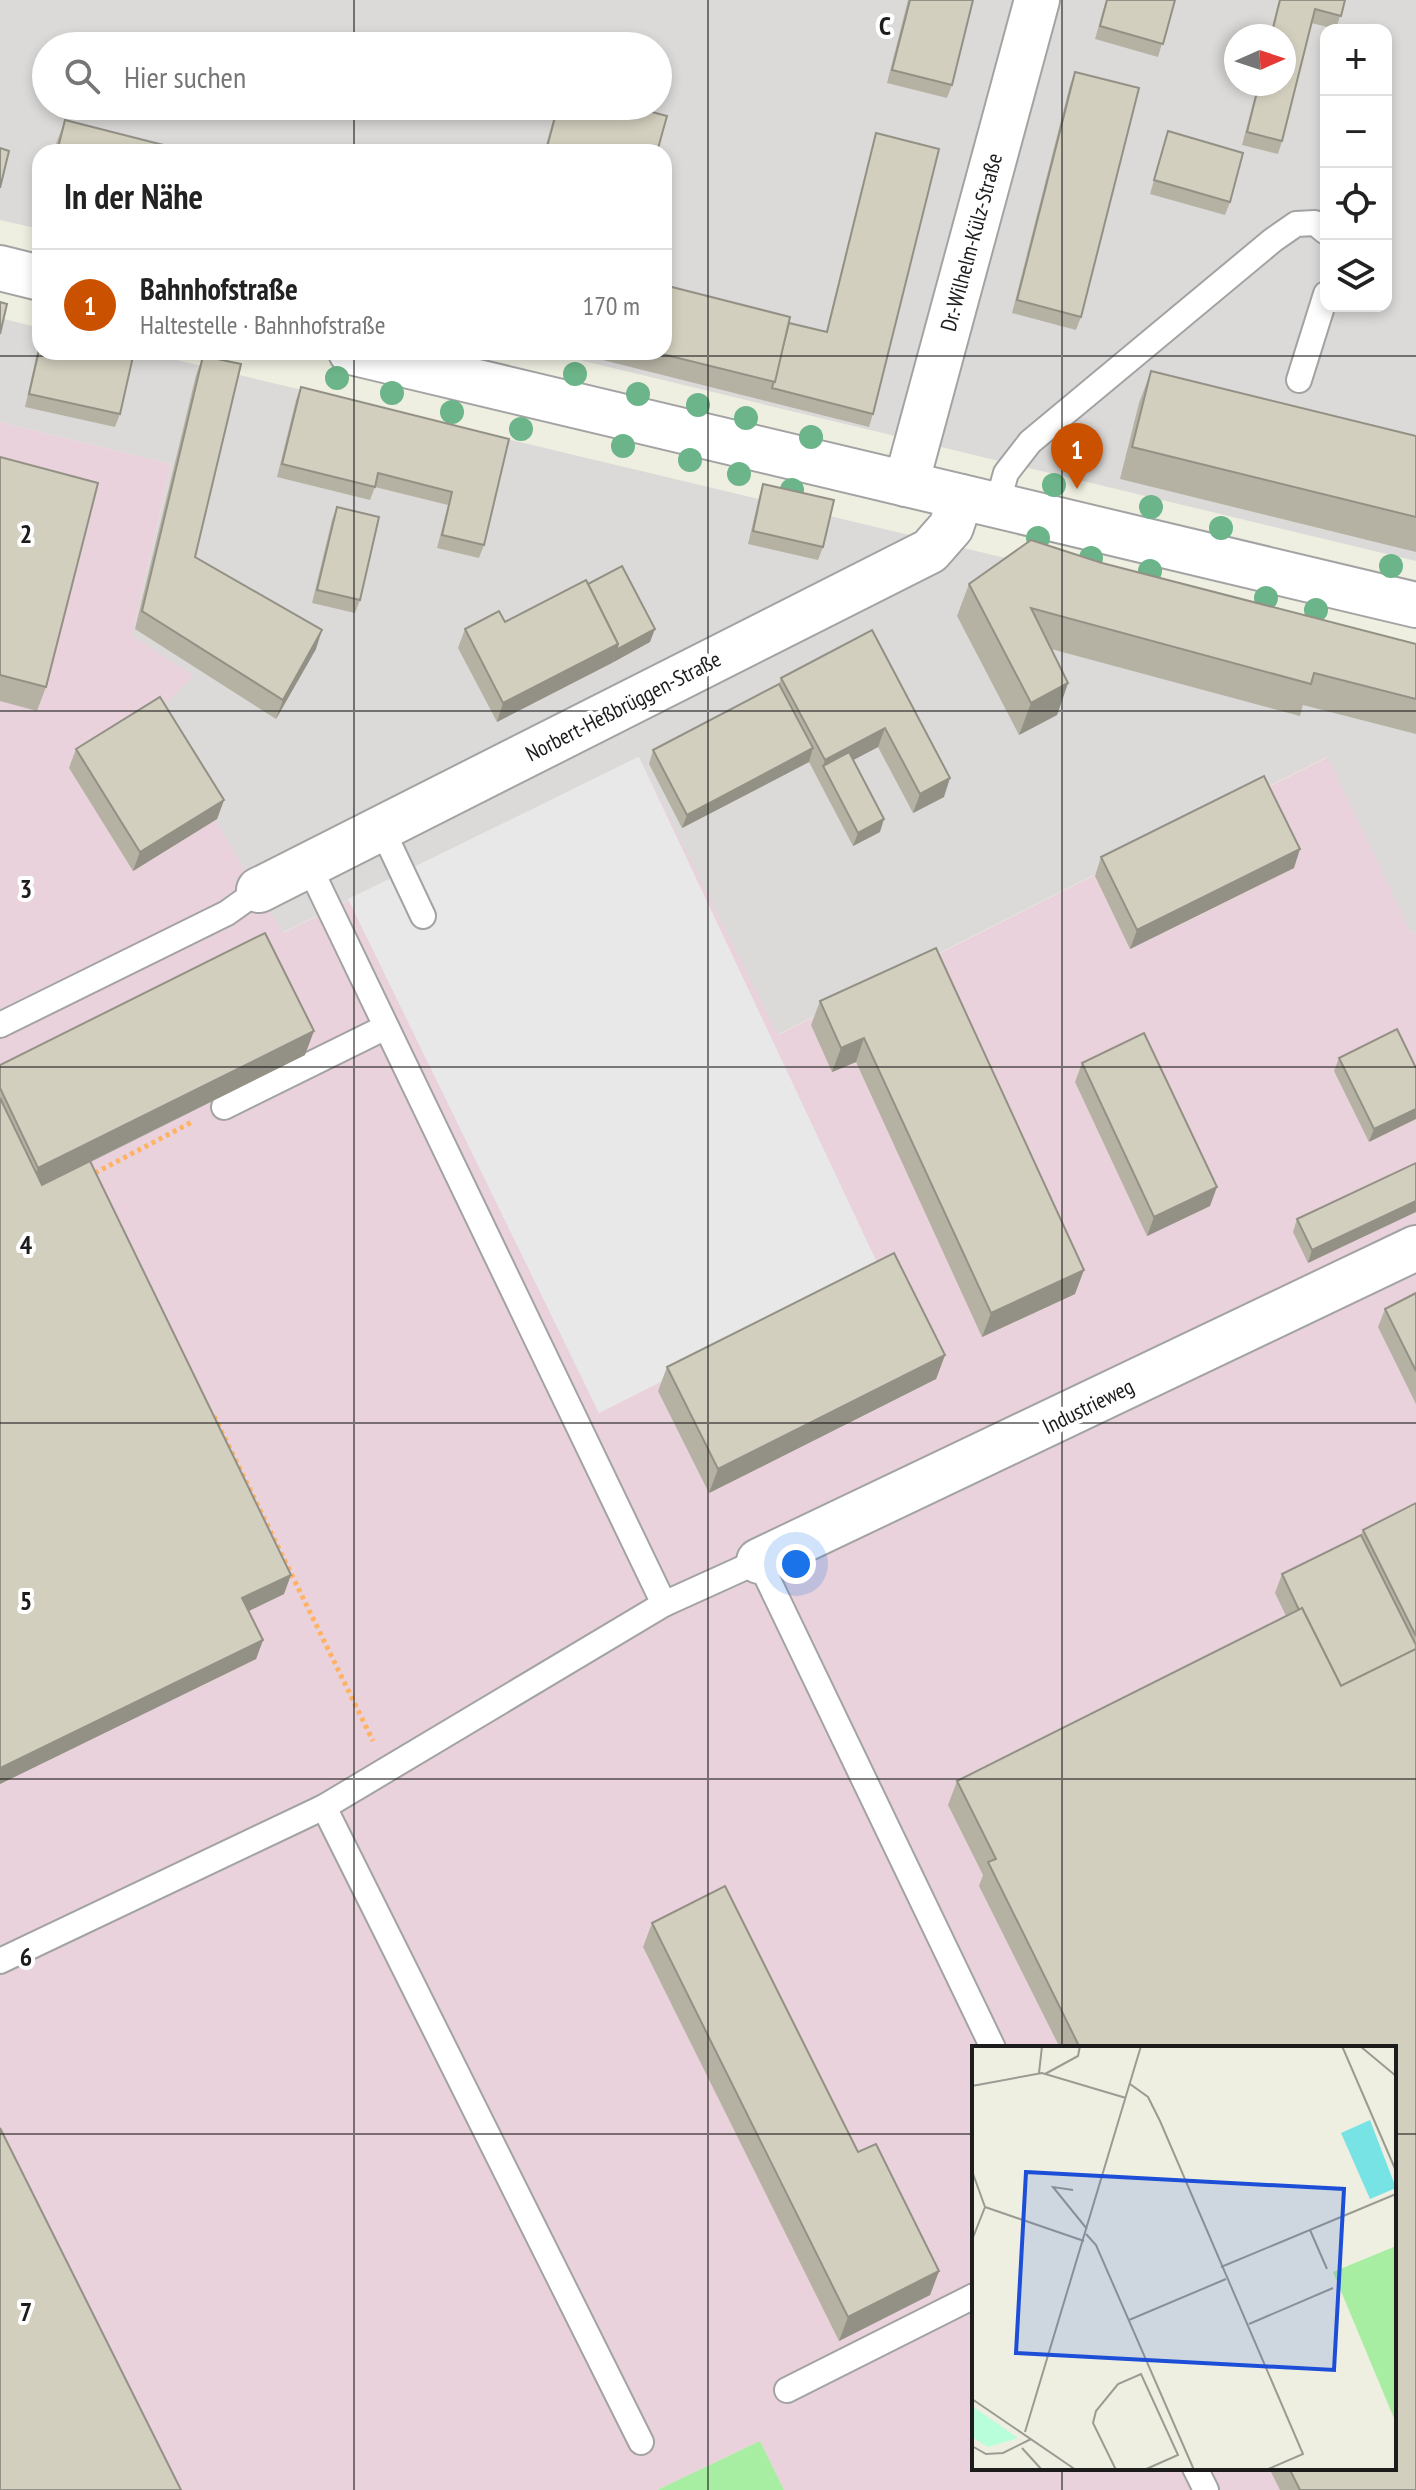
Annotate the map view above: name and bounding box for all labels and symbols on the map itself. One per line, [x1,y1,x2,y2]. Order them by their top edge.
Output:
text: C [879,9,891,42]
north arrow [1224,24,1296,96]
street label: Dr.-Wilhelm-Külz-Straße [934,150,1008,334]
pin: 1 [1051,423,1103,489]
text: 2 [20,517,32,550]
street label: Norbert-Heßbrüggen-Straße [521,645,725,767]
text: 3 [20,872,32,905]
text: 4 [20,1228,33,1261]
street label: Industrieweg [1038,1372,1138,1440]
your location [776,1544,816,1584]
text: 5 [20,1584,32,1617]
text: 6 [20,1940,32,1973]
inset map [972,2046,1396,2470]
text: 7 [20,2295,32,2328]

